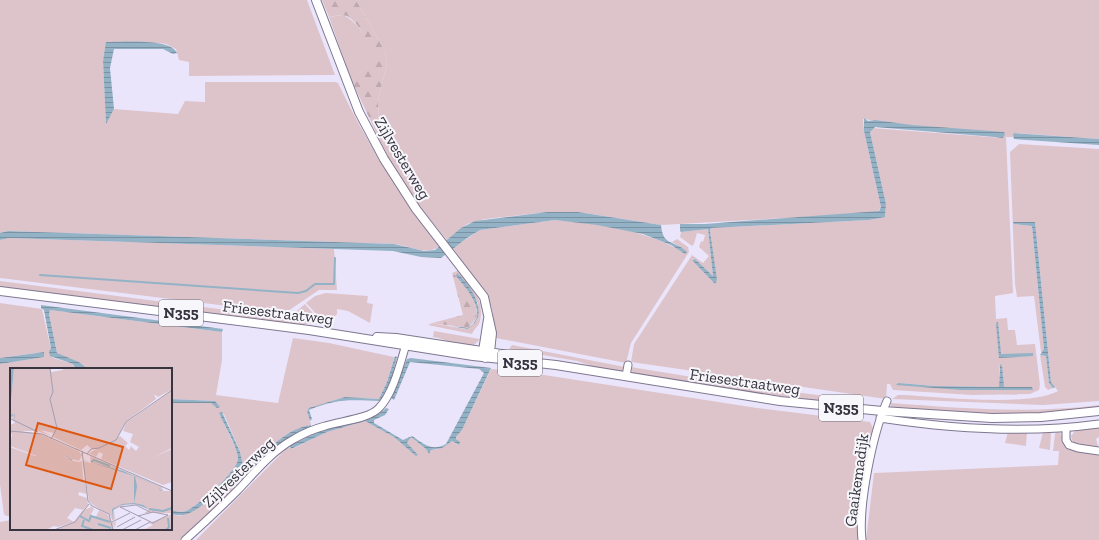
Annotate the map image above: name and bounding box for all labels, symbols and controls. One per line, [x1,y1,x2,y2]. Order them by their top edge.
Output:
street label: Zijlvesterweg [371,114,435,203]
street label: Friesestraatweg [221,296,335,329]
road number: N355 [159,300,203,326]
road number: N355 [498,350,542,376]
street label: Friesestraatweg [688,364,802,399]
inset map [10,368,172,530]
road number: N355 [819,395,863,421]
street label: Gaaikemadijk [841,432,873,528]
street label: Zijlvesterweg [198,433,278,511]

